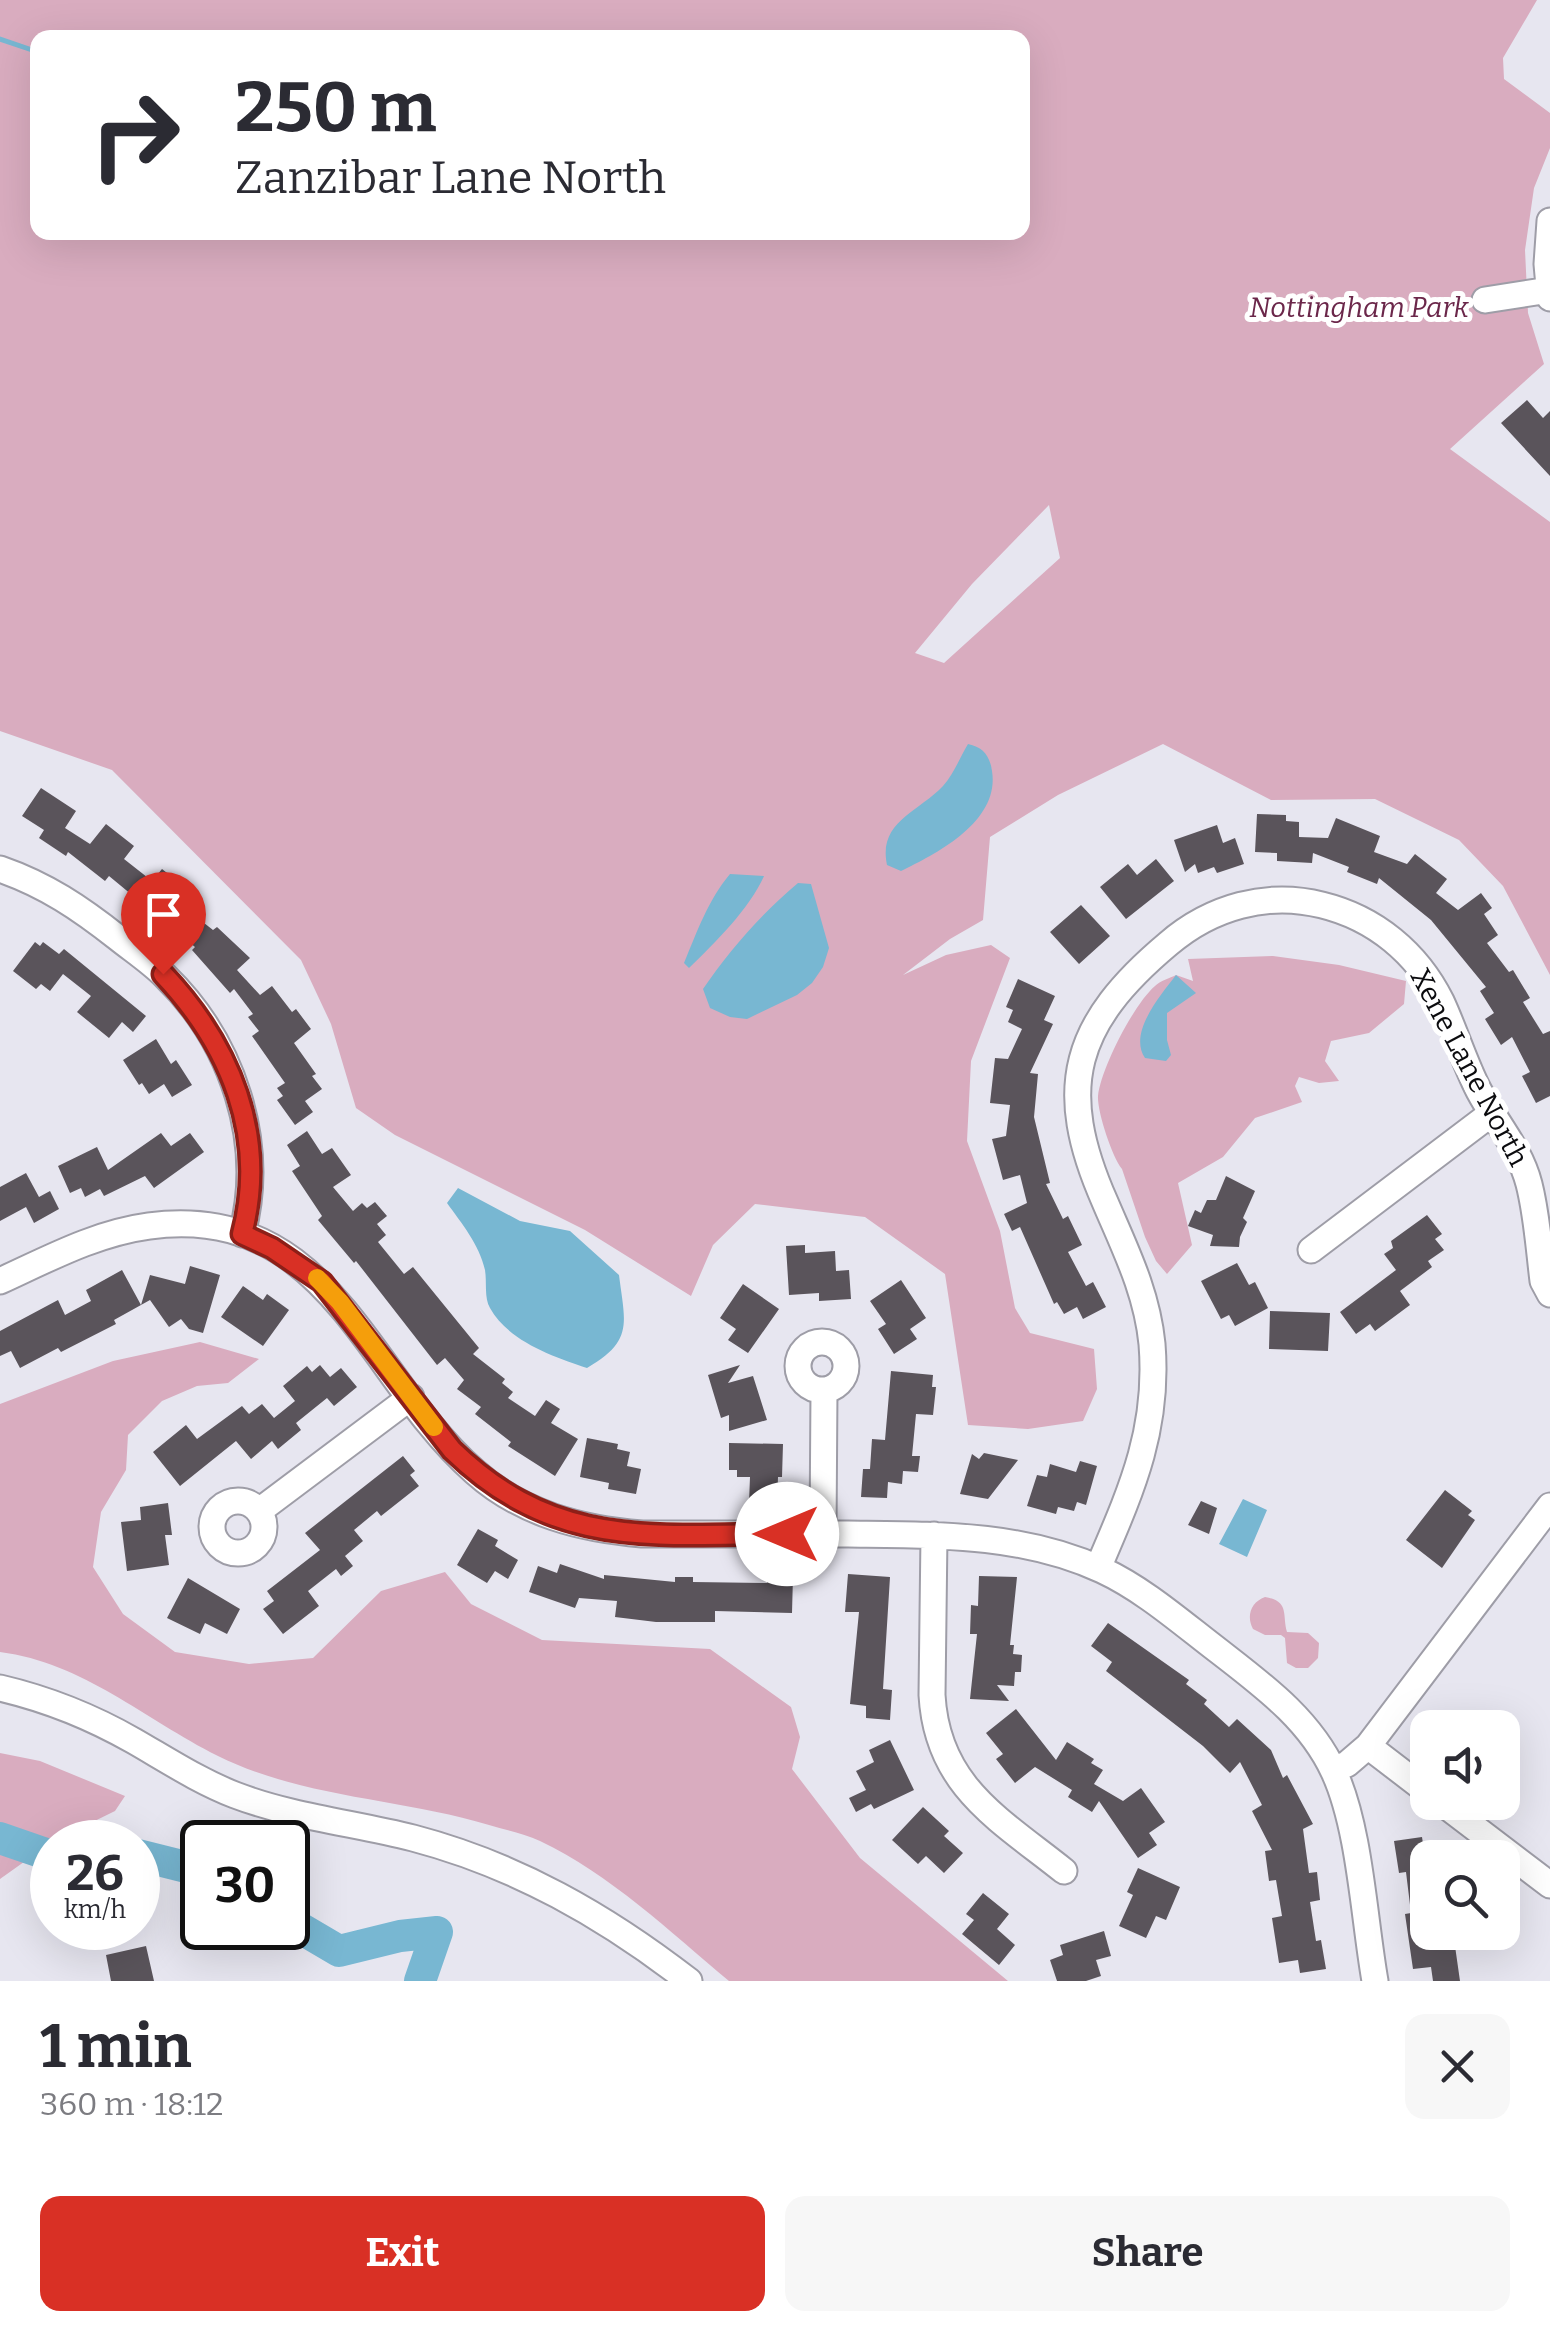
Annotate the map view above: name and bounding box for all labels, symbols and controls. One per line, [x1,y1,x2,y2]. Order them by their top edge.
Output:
text: 250 m [235,66,437,150]
icon: right [70,70,200,200]
text: Zanzibar Lane North [235,151,666,205]
park label: Nottingham Park [1249,291,1470,324]
pin [121,872,206,975]
icon: arrive [136,887,191,942]
street label: Xene Lane North [1404,963,1535,1172]
position arrow [735,1482,839,1586]
map controls [1410,1710,1520,1950]
button: sound [1410,1710,1520,1820]
speed limit sign: 30 [180,1820,310,1950]
button: search [1410,1840,1520,1950]
text: 26 [66,1843,124,1903]
text: km/h [64,1895,126,1925]
text: 1 min [40,2011,192,2083]
button: close [1405,2014,1510,2119]
text: 360 m · 18:12 [40,2085,223,2123]
button: Exit [40,2196,765,2311]
button: Share [785,2196,1510,2311]

